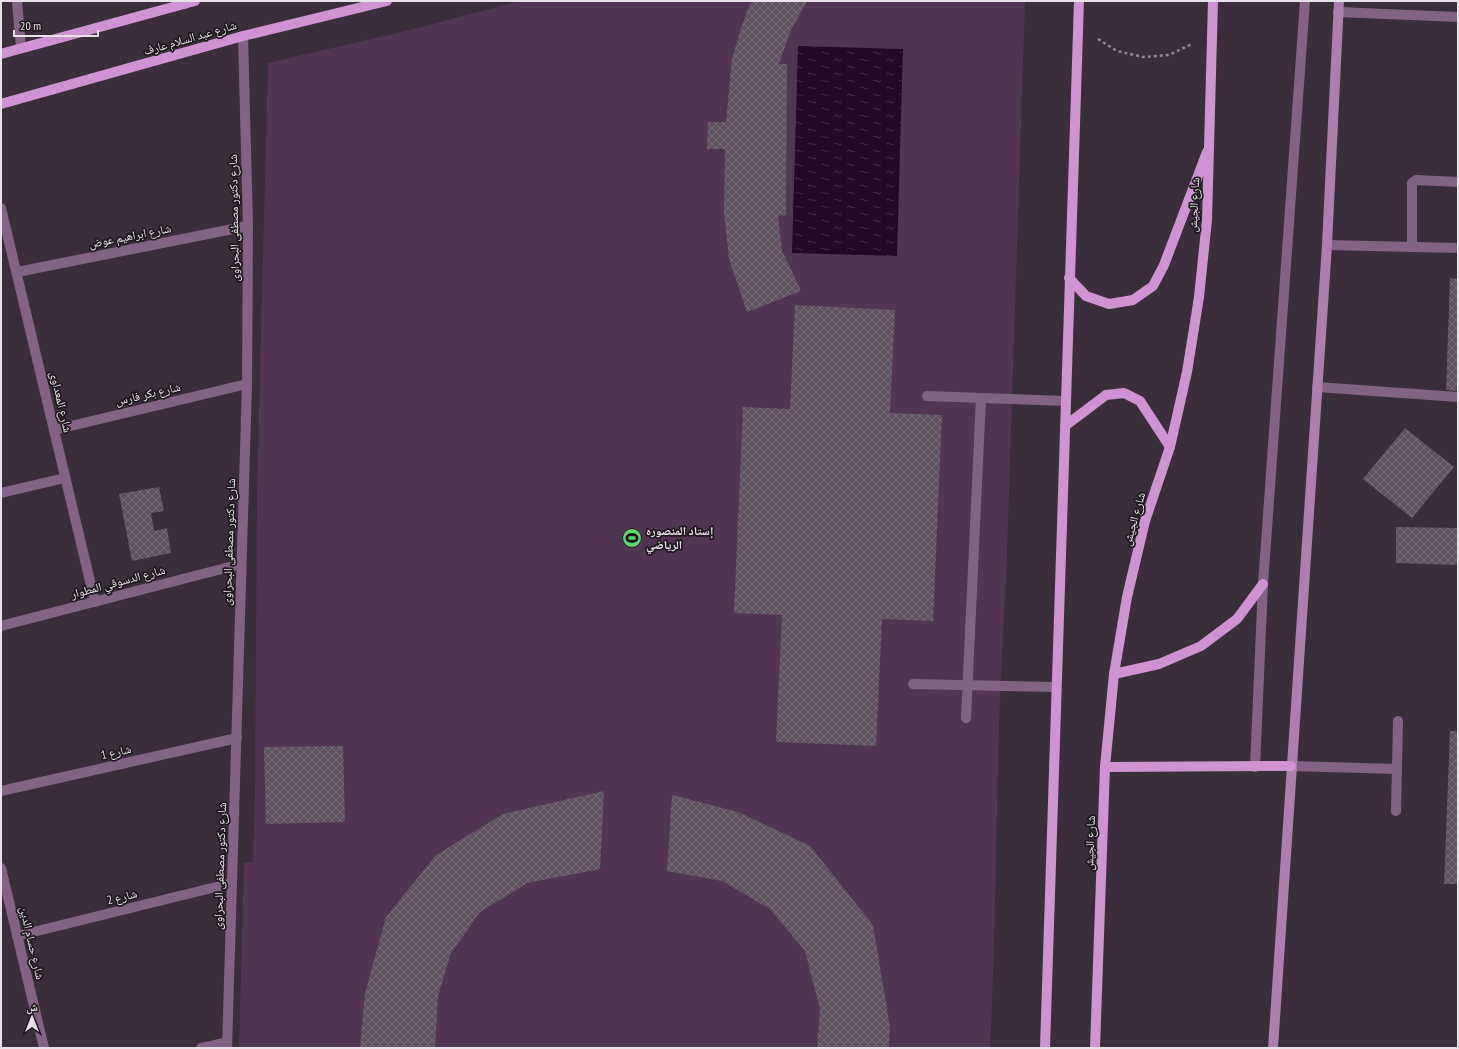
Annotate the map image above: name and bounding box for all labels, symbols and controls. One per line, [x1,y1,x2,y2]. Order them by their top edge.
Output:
scale bar [14,12,98,38]
street label: شارع عبد السلام عارف [142,17,239,59]
text: 20 m [20,18,41,33]
street label: شارع دكتور مصطفى البحراوى [225,154,243,282]
street label: شارع الجيش [1185,177,1203,233]
street label: شارع ابراهيم عوض [88,220,173,252]
street label: شارع المعداوى [46,370,76,434]
street label: شارع بكر فارس [114,379,182,409]
street label: شارع دكتور مصطفى البحراوى [219,478,239,606]
street label: شارع الجيش [1119,490,1149,548]
place label: إستاد المنصوره الرياضي [646,523,713,555]
sports icon: إستاد المنصوره الرياضي [621,527,643,549]
street label: شارع الدسوقي المطوار [68,562,167,604]
street label: شارع 1 [99,741,133,763]
street label: شارع دكتور مصطفى البحراوى [210,802,230,930]
street label: شارع الجيش [1081,815,1099,871]
street label: شارع 2 [105,885,139,908]
street label: شارع حسام الدين [16,905,48,981]
north arrow [12,997,52,1037]
text: ش [26,1000,38,1015]

